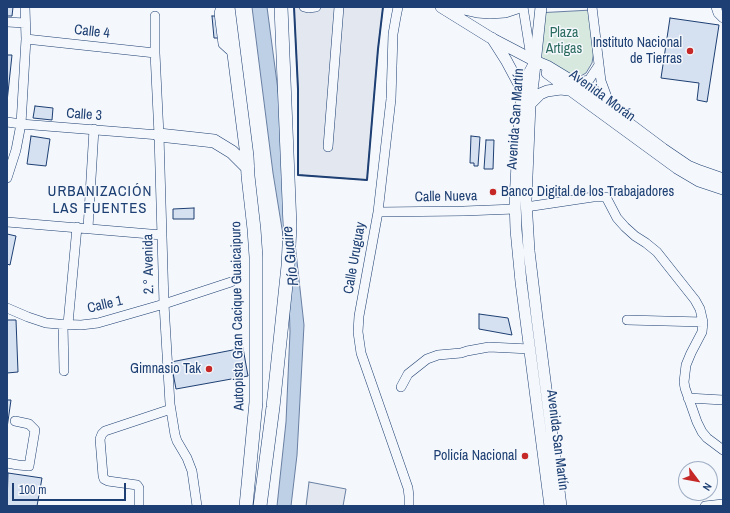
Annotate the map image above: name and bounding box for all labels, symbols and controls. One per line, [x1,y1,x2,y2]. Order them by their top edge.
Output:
street label: Calle 4 [73,22,111,42]
park label: Plaza Artigas [546,25,582,58]
place label: Instituto Nacional de Tierras [593,35,682,68]
marker: Instituto Nacional de Tierras [685,46,695,56]
street label: Avenida Morán [566,66,638,126]
street label: Avenida San Martín [504,68,528,170]
street label: Calle 3 [66,105,102,125]
district label: URBANIZACIÓN LAS FUENTES [48,183,152,218]
place label: Banco Digital de los Trabajadores [501,184,674,200]
marker: Banco Digital de los Trabajadores [488,187,498,197]
street label: Calle Nueva [415,188,477,206]
street label: Autopista Gran Cacique Guaicaipuro [228,221,248,411]
street label: Calle Uruguay [340,221,370,295]
water label: Río Guaire [279,225,303,287]
street label: 2.° Avenida [140,234,158,294]
street label: Calle 1 [86,293,124,317]
place label: Gimnasio Tak [130,361,201,377]
marker: Gimnasio Tak [204,364,214,374]
street label: Avenida San Martín [542,389,572,491]
place label: Policía Nacional [433,448,517,464]
marker: Policía Nacional [520,451,530,461]
north arrow [678,461,718,501]
scale bar [14,475,128,501]
text: N [700,480,715,493]
text: 100 m [19,482,46,498]

